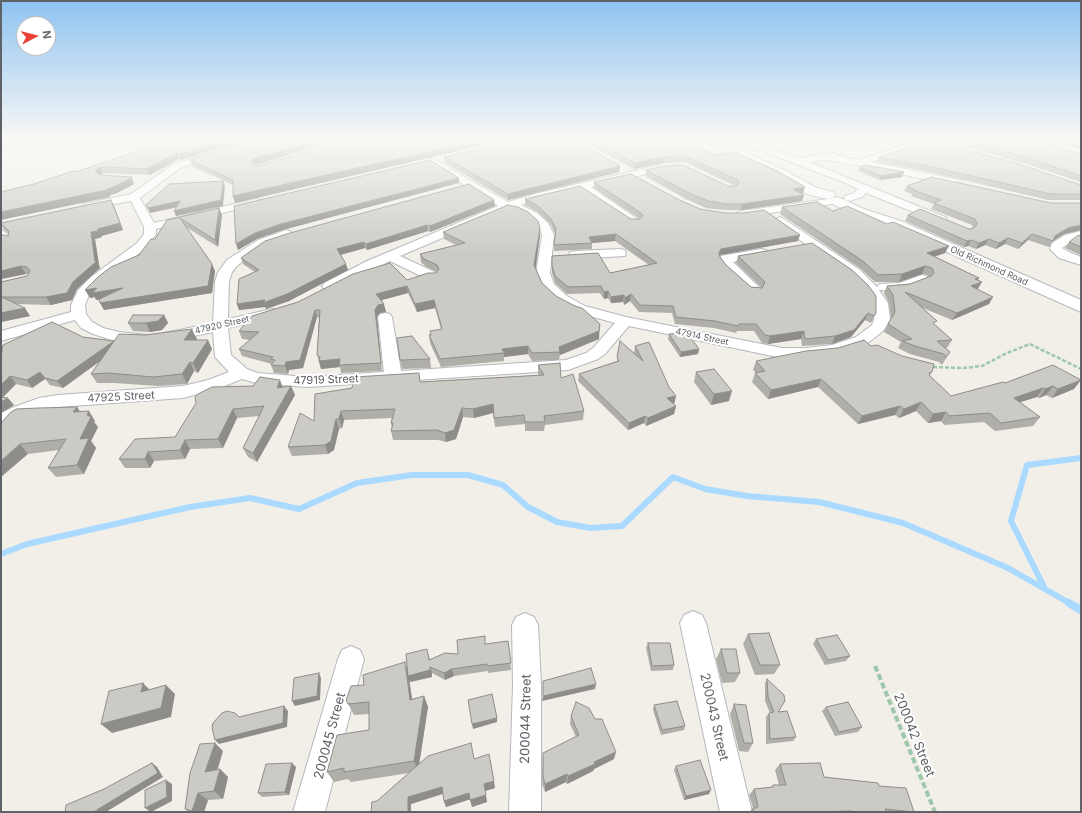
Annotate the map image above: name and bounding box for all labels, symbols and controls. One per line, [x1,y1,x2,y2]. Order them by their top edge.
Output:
north arrow [16,16,56,56]
text: N [39,30,54,40]
street label: Old Richmond Road [948,244,1030,288]
street label: 47920 Street [194,313,250,337]
street label: 47914 Street [675,326,729,348]
street label: 47919 Street [293,372,359,388]
street label: 47925 Street [87,389,155,405]
street label: 200043 Street [696,672,732,762]
street label: 200044 Street [517,674,535,764]
street label: 200045 Street [311,691,349,781]
street label: 200042 Street [890,691,938,779]

